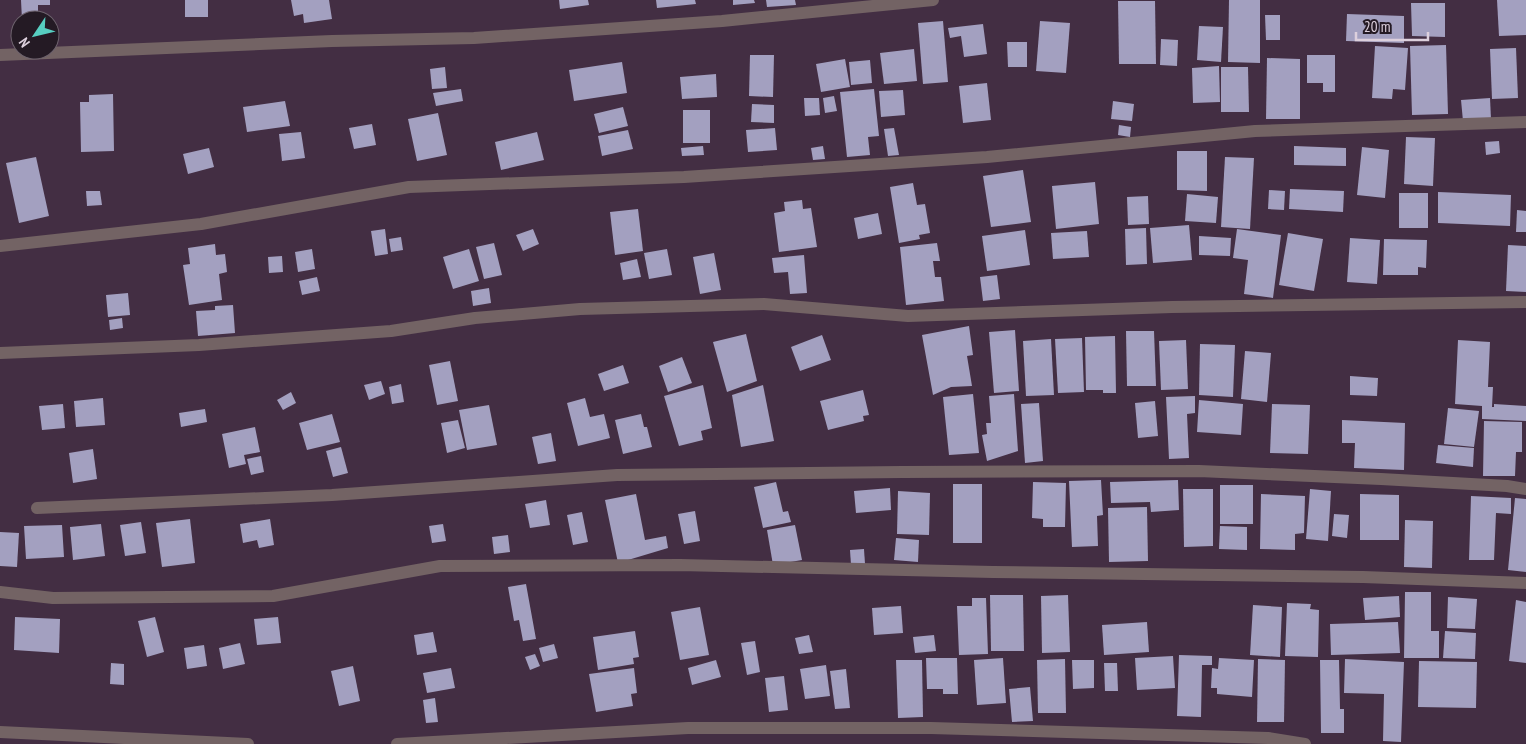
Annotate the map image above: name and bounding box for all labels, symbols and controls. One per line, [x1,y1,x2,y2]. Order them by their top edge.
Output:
north arrow [10,10,60,60]
scale bar [1356,10,1428,42]
text: 20 m [1364,17,1390,36]
text: N [15,34,34,51]

